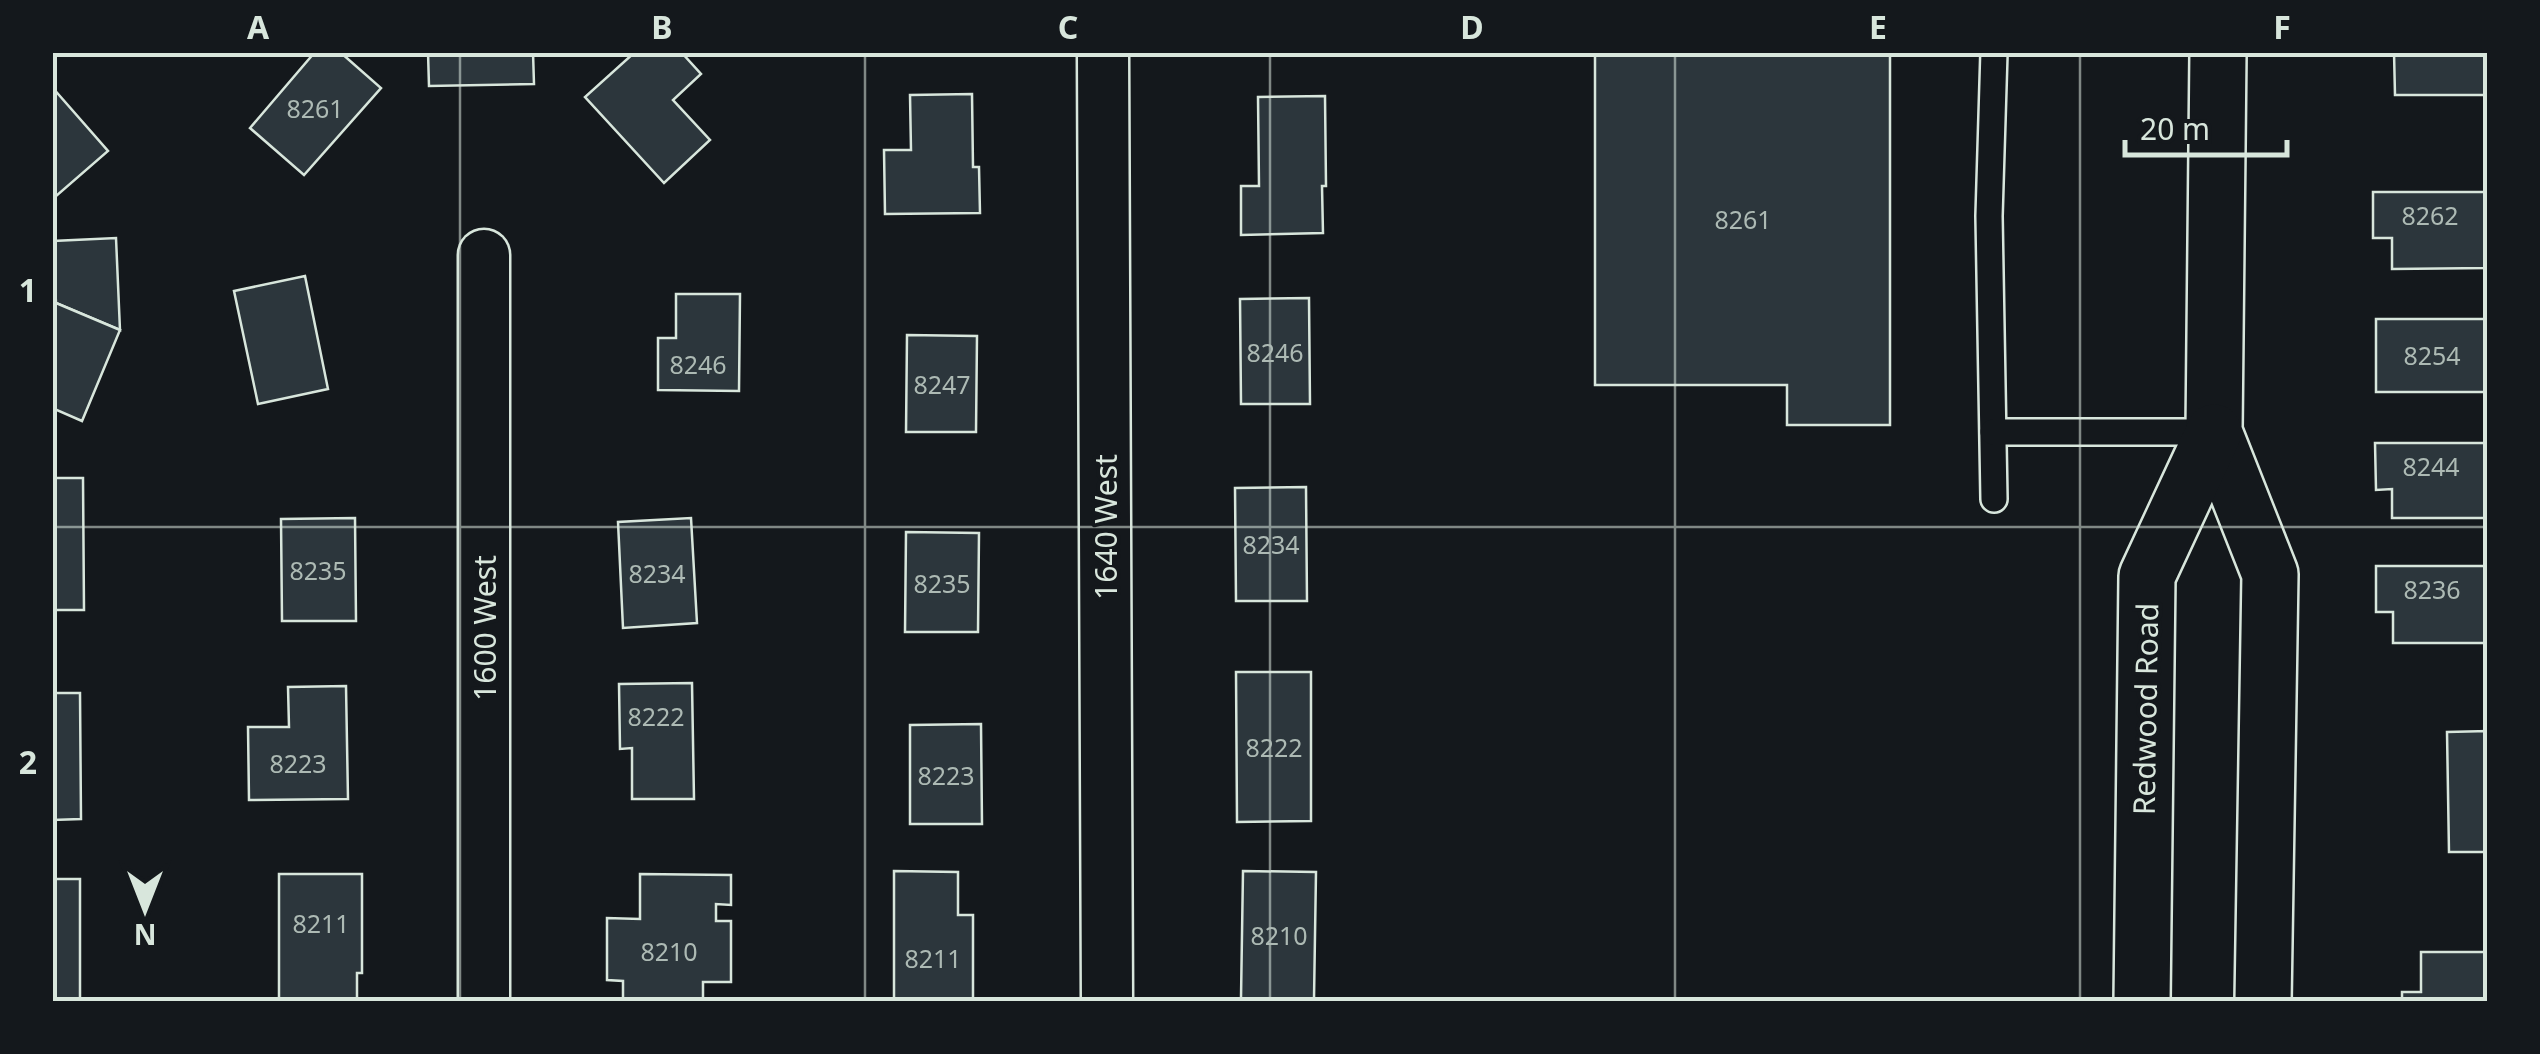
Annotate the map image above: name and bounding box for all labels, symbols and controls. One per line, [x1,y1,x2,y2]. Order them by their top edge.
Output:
text: A [247,5,270,48]
text: B [651,5,673,48]
text: C [1058,5,1078,48]
text: D [1460,5,1484,48]
text: E [1869,5,1887,48]
text: F [2273,5,2291,48]
house number: 8261 [286,91,344,125]
scale bar [2125,95,2288,157]
text: 20 m [2140,108,2210,149]
house number: 8262 [2401,198,2459,232]
house number: 8261 [1714,202,1772,236]
text: 1 [19,268,37,311]
house number: 8246 [1246,335,1304,369]
house number: 8254 [2403,338,2461,372]
house number: 8246 [669,347,727,381]
house number: 8247 [913,367,971,401]
house number: 8244 [2402,449,2460,483]
street label: 1640 West [1085,454,1126,600]
house number: 8234 [1242,527,1300,561]
house number: 8235 [289,553,347,587]
street label: 1600 West [464,555,505,701]
house number: 8234 [628,556,686,590]
house number: 8235 [913,566,971,600]
house number: 8236 [2403,572,2461,606]
street label: Redwood Road [2123,603,2167,815]
house number: 8222 [627,699,685,733]
house number: 8222 [1245,730,1303,764]
text: 2 [19,740,37,783]
house number: 8223 [269,746,327,780]
house number: 8223 [917,758,975,792]
north arrow [95,859,195,959]
house number: 8211 [292,906,350,940]
text: N [134,916,156,954]
house number: 8210 [1250,918,1308,952]
house number: 8210 [640,934,698,968]
house number: 8211 [904,941,962,975]

